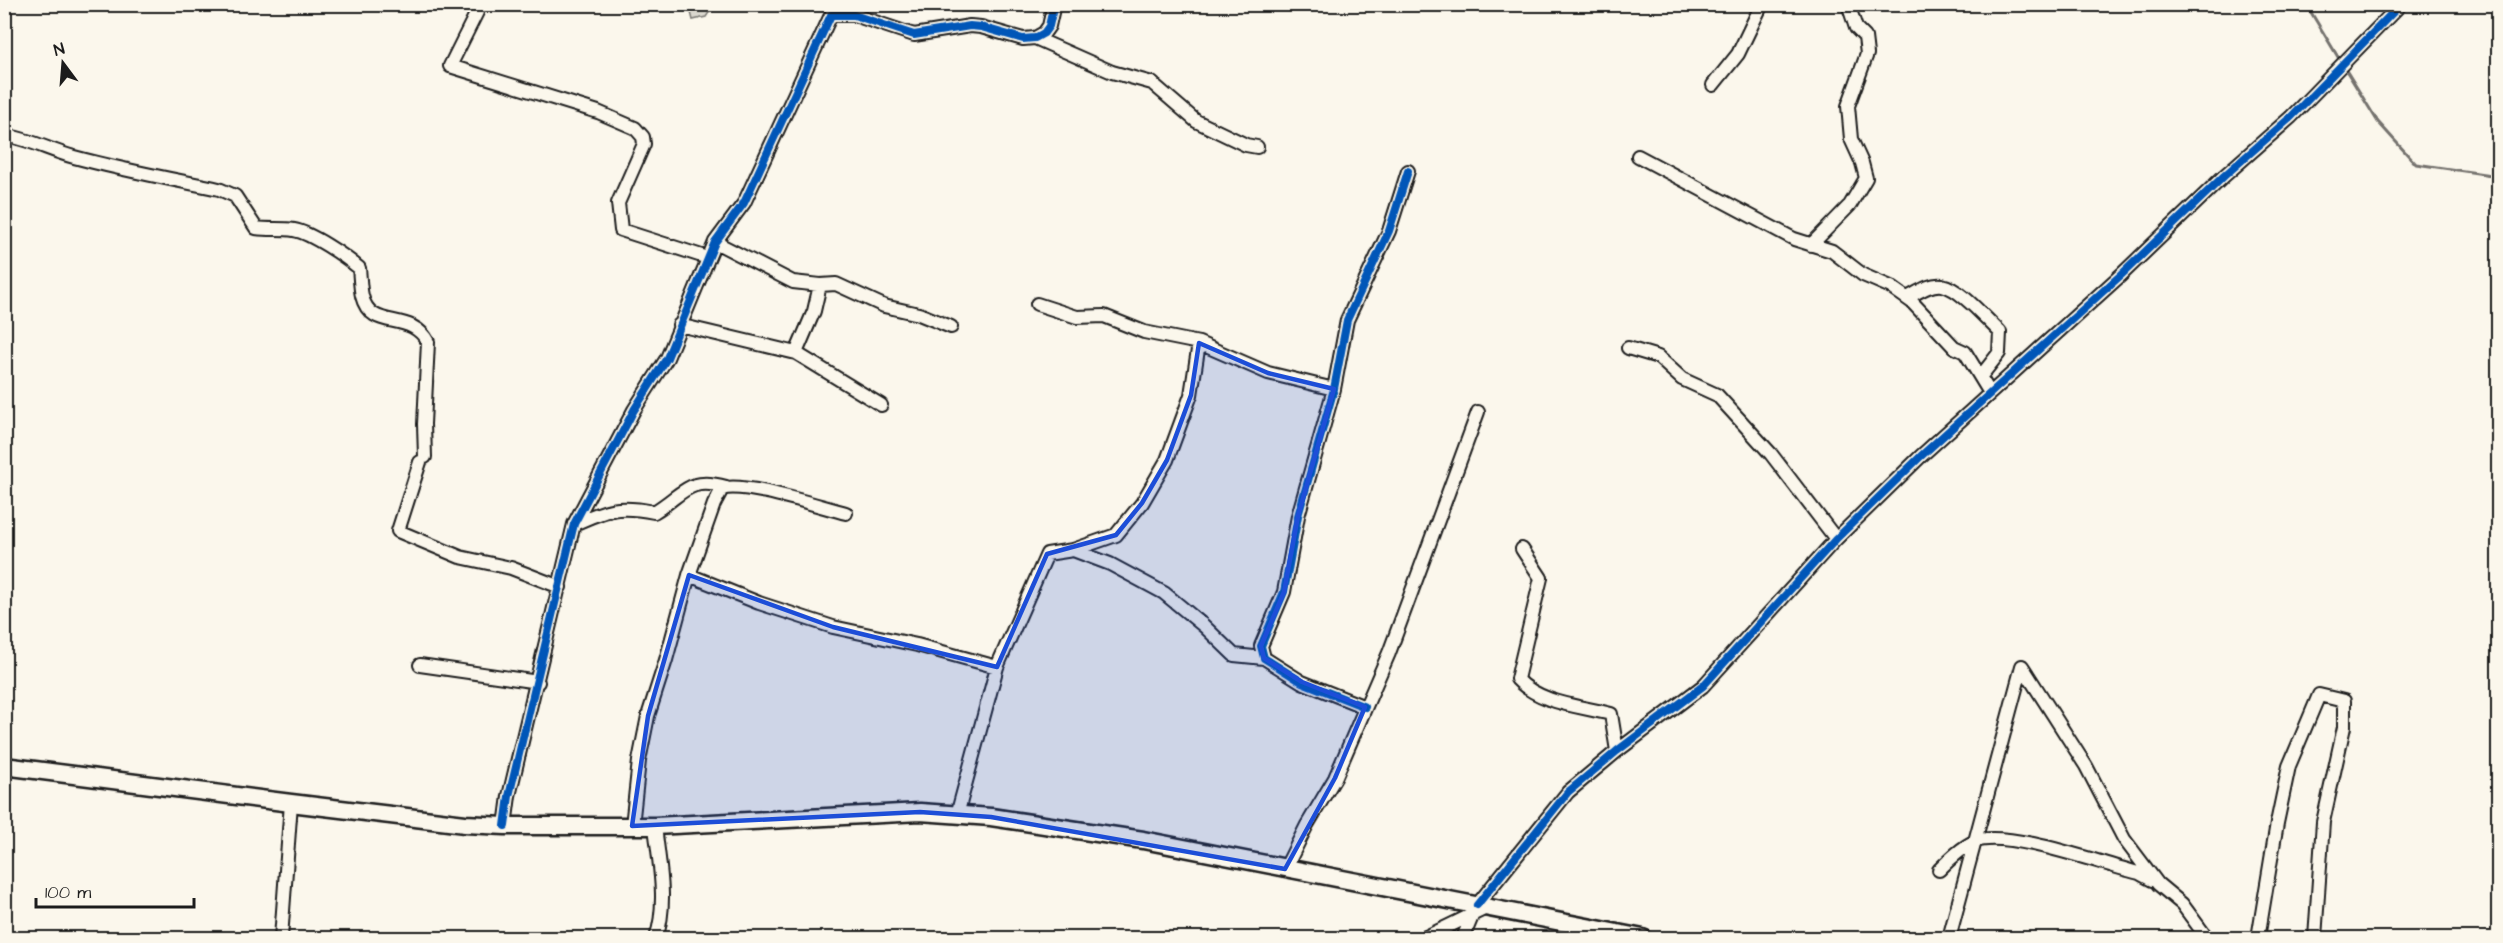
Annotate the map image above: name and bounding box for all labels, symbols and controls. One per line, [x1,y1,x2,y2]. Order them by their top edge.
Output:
north arrow [33,33,93,93]
text: N [51,38,67,61]
scale bar [36,871,194,909]
text: 100 m [45,880,91,905]

